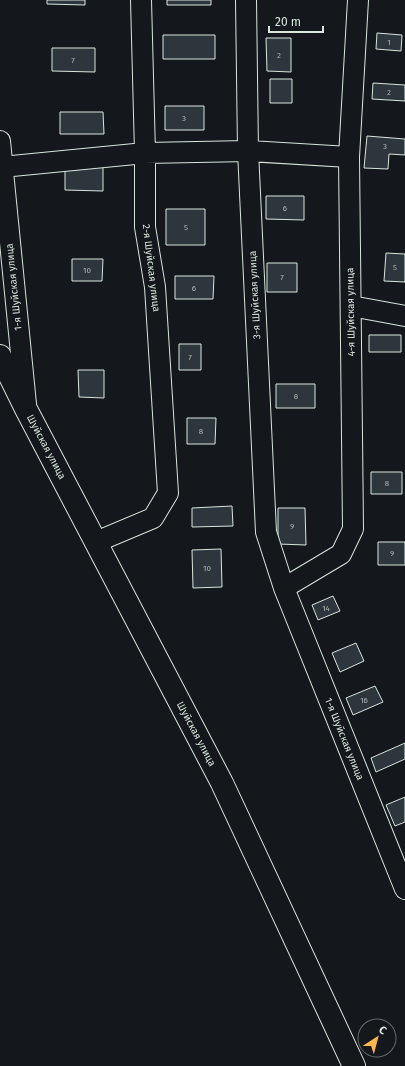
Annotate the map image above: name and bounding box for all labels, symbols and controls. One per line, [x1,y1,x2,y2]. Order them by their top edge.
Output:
scale bar [269,8,323,34]
text: 20 m [275,15,301,29]
house number: 1 [387,38,391,47]
house number: 2 [277,51,281,60]
house number: 7 [71,56,75,65]
house number: 2 [387,88,391,97]
house number: 3 [182,114,186,123]
house number: 3 [383,142,387,151]
house number: 6 [283,204,287,213]
street label: 2-я Шуйская улица [140,223,162,313]
house number: 5 [184,223,188,232]
street label: 1-я Шуйская улица [3,243,25,331]
street label: 3-я Шуйская улица [247,251,263,339]
house number: 5 [393,263,397,272]
house number: 10 [83,266,91,275]
street label: 4-я Шуйская улица [344,267,358,357]
house number: 7 [280,273,284,282]
house number: 6 [192,284,196,293]
house number: 7 [188,353,192,362]
house number: 8 [294,392,299,401]
street label: Шуйская улица [24,413,68,481]
house number: 8 [199,427,204,436]
house number: 8 [385,479,390,488]
house number: 9 [290,522,294,531]
house number: 9 [390,549,394,558]
house number: 10 [203,564,211,573]
house number: 14 [322,604,331,613]
street label: 1-я Шуйская улица [322,696,366,782]
house number: 16 [360,696,368,705]
street label: Шуйская улица [174,700,218,768]
north arrow [357,1018,397,1058]
text: С [376,1023,390,1038]

